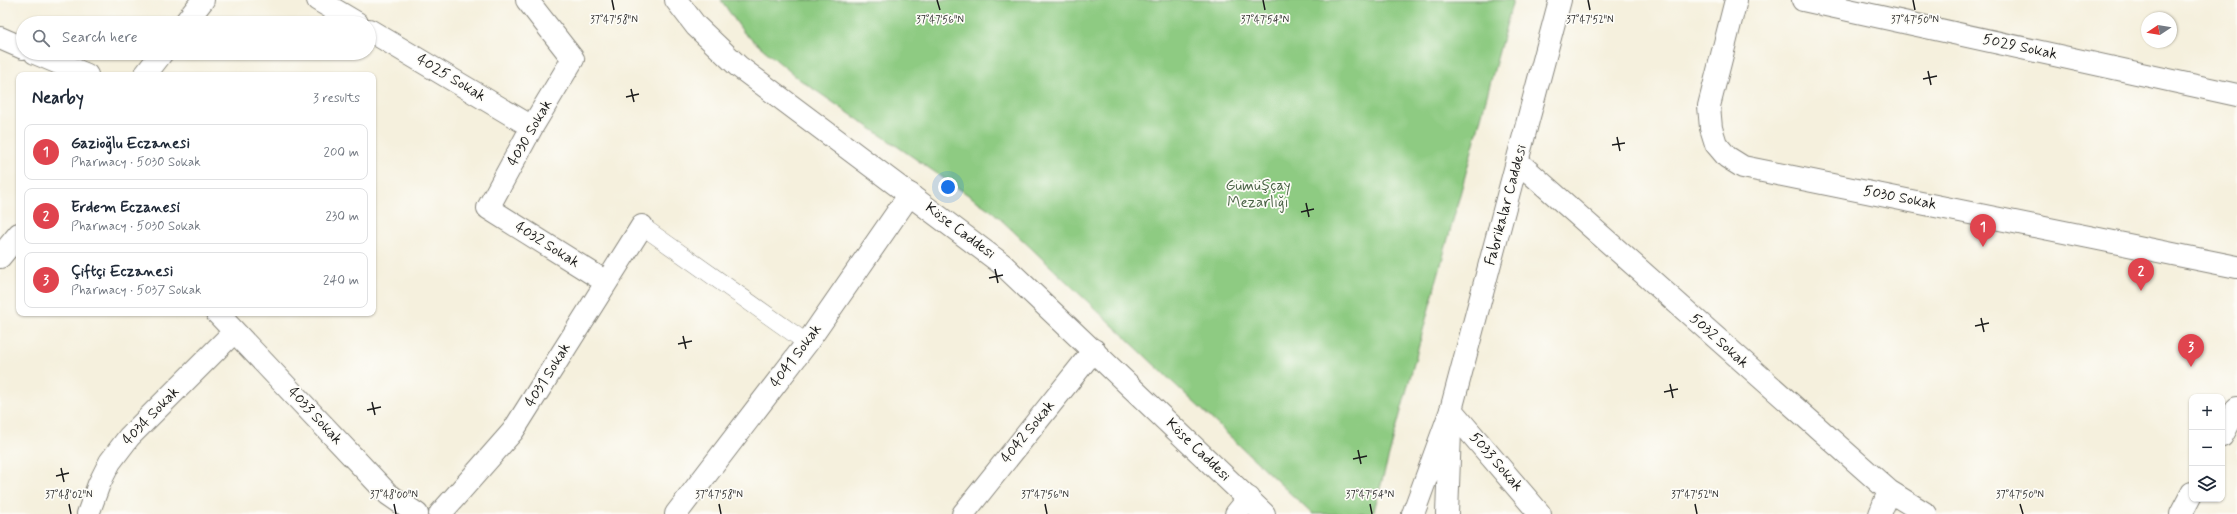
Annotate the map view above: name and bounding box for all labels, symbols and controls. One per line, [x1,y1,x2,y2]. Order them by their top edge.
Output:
north arrow [2141,12,2177,48]
text: 37°47'58"N [590,13,638,27]
text: 37°47'56"N [916,13,964,27]
text: 37°47'54"N [1241,13,1289,27]
text: 37°47'52"N [1566,13,1614,27]
text: 37°47'50"N [1891,13,1939,27]
search box [16,16,376,60]
icon: search [30,27,52,49]
text: Search here [62,28,138,48]
street label: 5029 Sokak [1981,29,2059,65]
street label: 4025 Sokak [413,50,489,106]
text: Nearby [32,87,84,109]
text: 3 results [313,90,360,107]
street label: 4030 Sokak [503,96,557,170]
text: Gazioğlu Eczanesi [71,134,190,154]
street label: Fabrikalar Caddesi [1480,142,1532,268]
text: 1 [43,144,49,161]
text: 200 m [324,144,359,161]
text: Pharmacy · 5030 Sokak [71,154,201,171]
park label: Gümüşçay Mezarlığı [1225,176,1291,213]
your location [938,177,958,197]
street label: 5030 Sokak [1862,181,1938,215]
text: Erdem Eczanesi [71,198,180,218]
street label: Köse Caddesi [921,198,999,264]
text: 2 [43,208,49,225]
text: 230 m [325,208,359,225]
pin: 1 [1970,214,1996,247]
street label: 4032 Sokak [511,217,583,273]
text: Pharmacy · 5030 Sokak [71,218,201,235]
pin: 2 [2128,258,2154,291]
text: Çiftçi Eczanesi [71,262,173,282]
text: 3 [43,272,49,289]
text: 240 m [323,272,359,289]
text: Pharmacy · 5037 Sokak [71,282,201,299]
street label: 5032 Sokak [1685,309,1753,373]
street label: 4041 Sokak [765,320,827,392]
pin: 3 [2178,334,2204,367]
street label: 4031 Sokak [520,339,576,411]
street label: 4034 Sokak [118,382,184,450]
street label: 4033 Sokak [283,383,347,449]
map controls [2189,394,2225,502]
button: + [2189,394,2225,430]
street label: 4042 Sokak [996,396,1060,468]
street label: Köse Caddesi [1161,414,1235,486]
street label: 5033 Sokak [1465,428,1527,496]
button: − [2189,430,2225,466]
button: layers [2189,466,2225,502]
text: 37°48'02"N [45,488,93,502]
text: 37°48'00"N [370,488,418,502]
text: 37°47'58"N [695,488,743,502]
text: 37°47'56"N [1021,488,1069,502]
text: 37°47'54"N [1346,488,1394,502]
text: 37°47'52"N [1671,488,1719,502]
text: 37°47'50"N [1996,488,2044,502]

